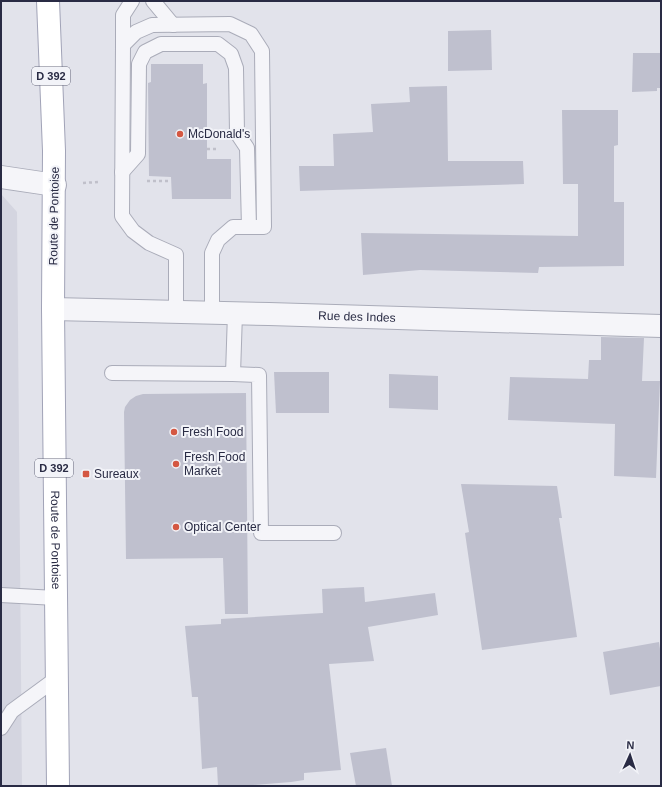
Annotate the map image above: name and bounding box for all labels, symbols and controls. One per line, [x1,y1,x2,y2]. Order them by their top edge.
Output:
road number: D 392 [32,67,70,85]
place label: McDonald's [188,127,250,141]
marker: McDonald's [175,129,185,139]
street label: Route de Pontoise [46,166,62,265]
street label: Rue des Indes [318,309,396,325]
place label: Fresh Food [182,425,243,439]
marker: Fresh Food [169,427,179,437]
place label: Fresh Food Market [184,450,245,478]
road number: D 392 [35,459,73,477]
marker: Fresh Food Market [171,459,181,469]
place label: Sureaux [94,467,139,481]
marker: Sureaux [81,469,91,479]
street label: Route de Pontoise [48,490,63,590]
place label: Optical Center [184,520,261,534]
marker: Optical Center [171,522,181,532]
north arrow [610,735,650,775]
text: N [626,739,635,751]

